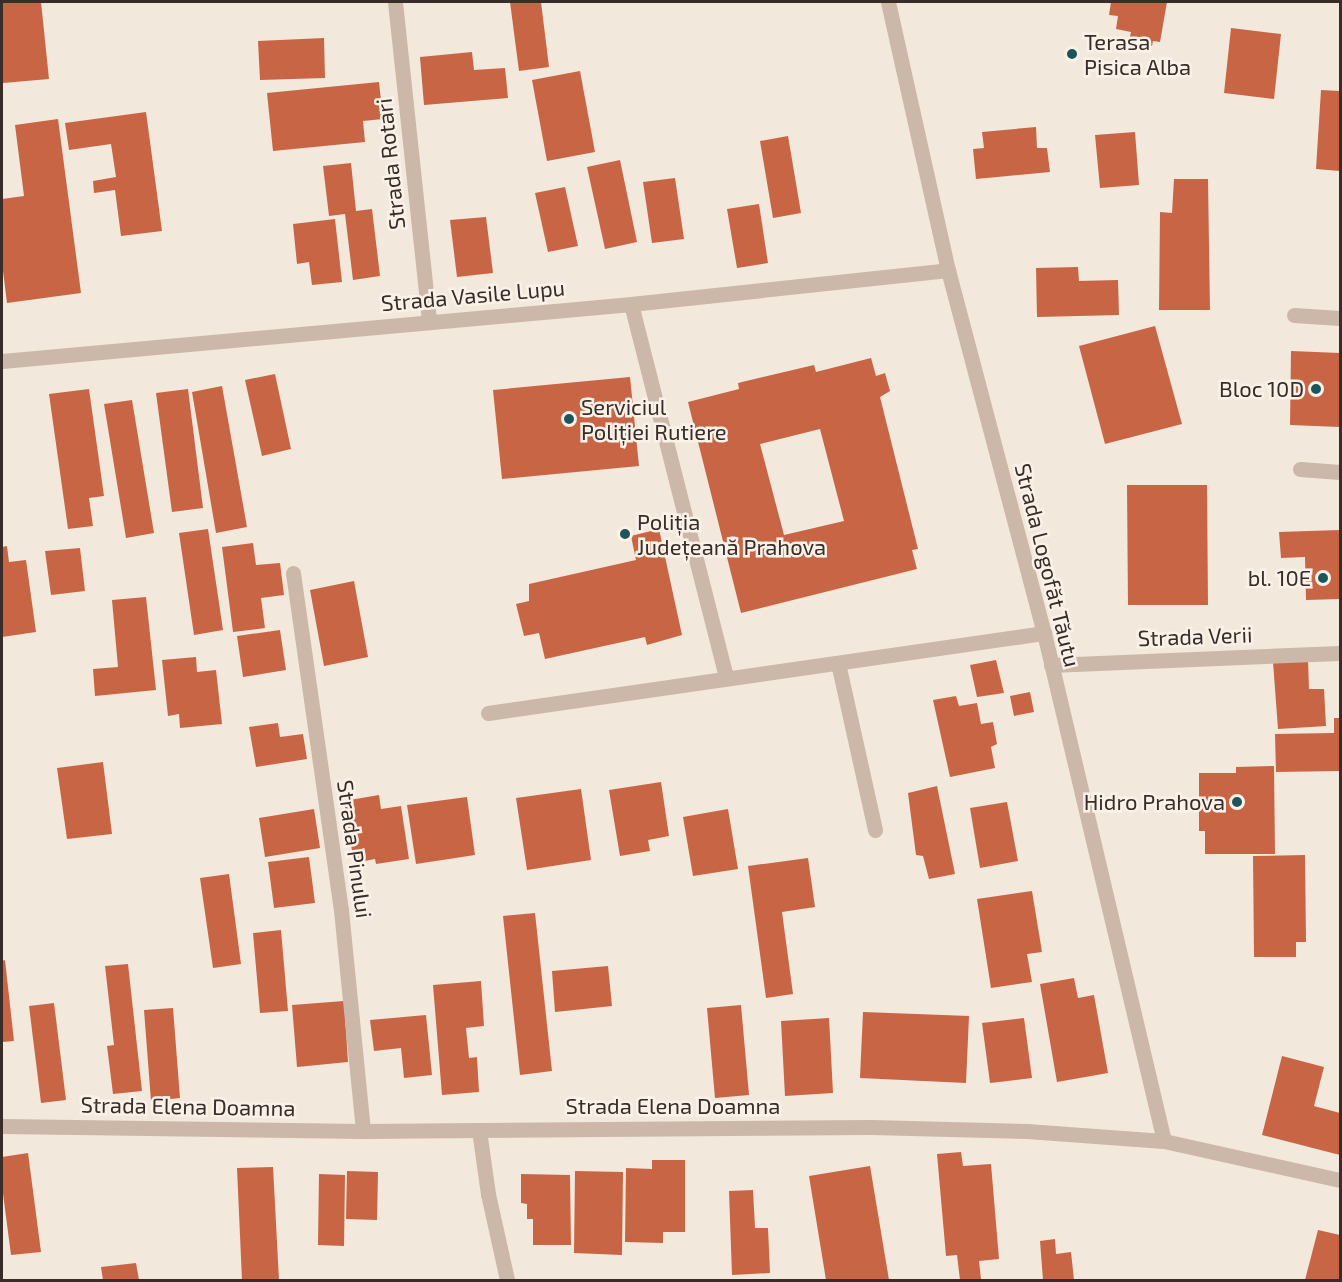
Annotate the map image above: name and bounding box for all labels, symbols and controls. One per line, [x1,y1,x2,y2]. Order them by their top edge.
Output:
place label: Terasa Pisica Alba [1084,28,1192,80]
marker: Terasa Pisica Alba [1065,47,1079,61]
street label: Strada Rotari [370,97,410,231]
street label: Strada Vasile Lupu [380,274,566,316]
place label: Bloc 10D [1219,376,1304,402]
marker: Bloc 10D [1309,382,1323,396]
place label: Serviciul Poliției Rutiere [581,393,726,445]
marker: Serviciul Poliției Rutiere [562,412,576,426]
street label: Strada Logofăt Tăutu [1010,460,1086,670]
place label: Poliția Județeană Prahova [637,508,826,560]
marker: Poliția Județeană Prahova [618,527,632,541]
place label: bl. 10E [1248,565,1311,591]
marker: bl. 10E [1316,571,1330,585]
street label: Strada Verii [1137,621,1253,651]
street label: Strada Pinului [332,778,378,920]
place label: Hidro Prahova [1084,789,1225,815]
marker: Hidro Prahova [1230,795,1244,809]
street label: Strada Elena Doamna [80,1091,296,1121]
street label: Strada Elena Doamna [566,1093,780,1119]

